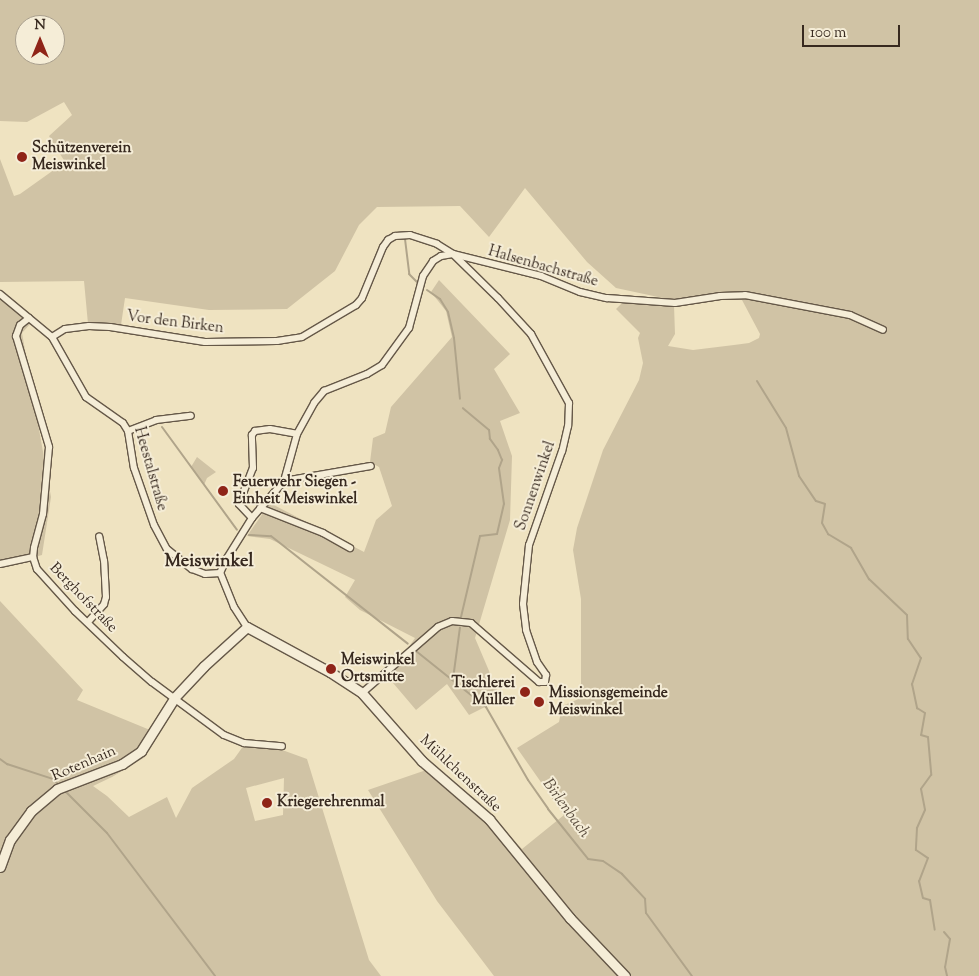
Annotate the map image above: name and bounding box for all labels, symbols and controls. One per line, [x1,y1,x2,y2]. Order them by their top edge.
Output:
north arrow [15,15,65,65]
scale bar [804,15,902,47]
text: N [34,16,46,36]
text: 100 m [810,23,846,44]
place label: Schützenverein Meiswinkel [32,139,131,174]
marker: Schützenverein Meiswinkel [16,151,28,163]
street label: Halsenbachstraße [486,243,600,291]
street label: Vor den Birken [125,308,225,338]
street label: Heestalstraße [129,425,171,513]
street label: Sonnenwinkel [512,439,560,533]
place label: Feuerwehr Siegen - Einheit Meiswinkel [233,473,357,508]
marker: Feuerwehr Siegen - Einheit Meiswinkel [217,485,229,497]
district label: Meiswinkel [165,551,253,573]
street label: Berghofstraße [45,559,121,637]
place label: Meiswinkel Ortsmitte [341,651,415,686]
marker: Meiswinkel Ortsmitte [325,663,337,675]
place label: Tischlerei Müller [452,674,515,709]
place label: Missionsgemeinde Meiswinkel [549,684,668,719]
marker: Tischlerei Müller [519,686,531,698]
marker: Missionsgemeinde Meiswinkel [533,696,545,708]
street label: Mühlchenstraße [416,732,504,816]
street label: Rotenhain [49,742,119,786]
water label: Birlenbach [537,776,593,842]
place label: Kriegerehrenmal [277,794,385,812]
marker: Kriegerehrenmal [261,797,273,809]

